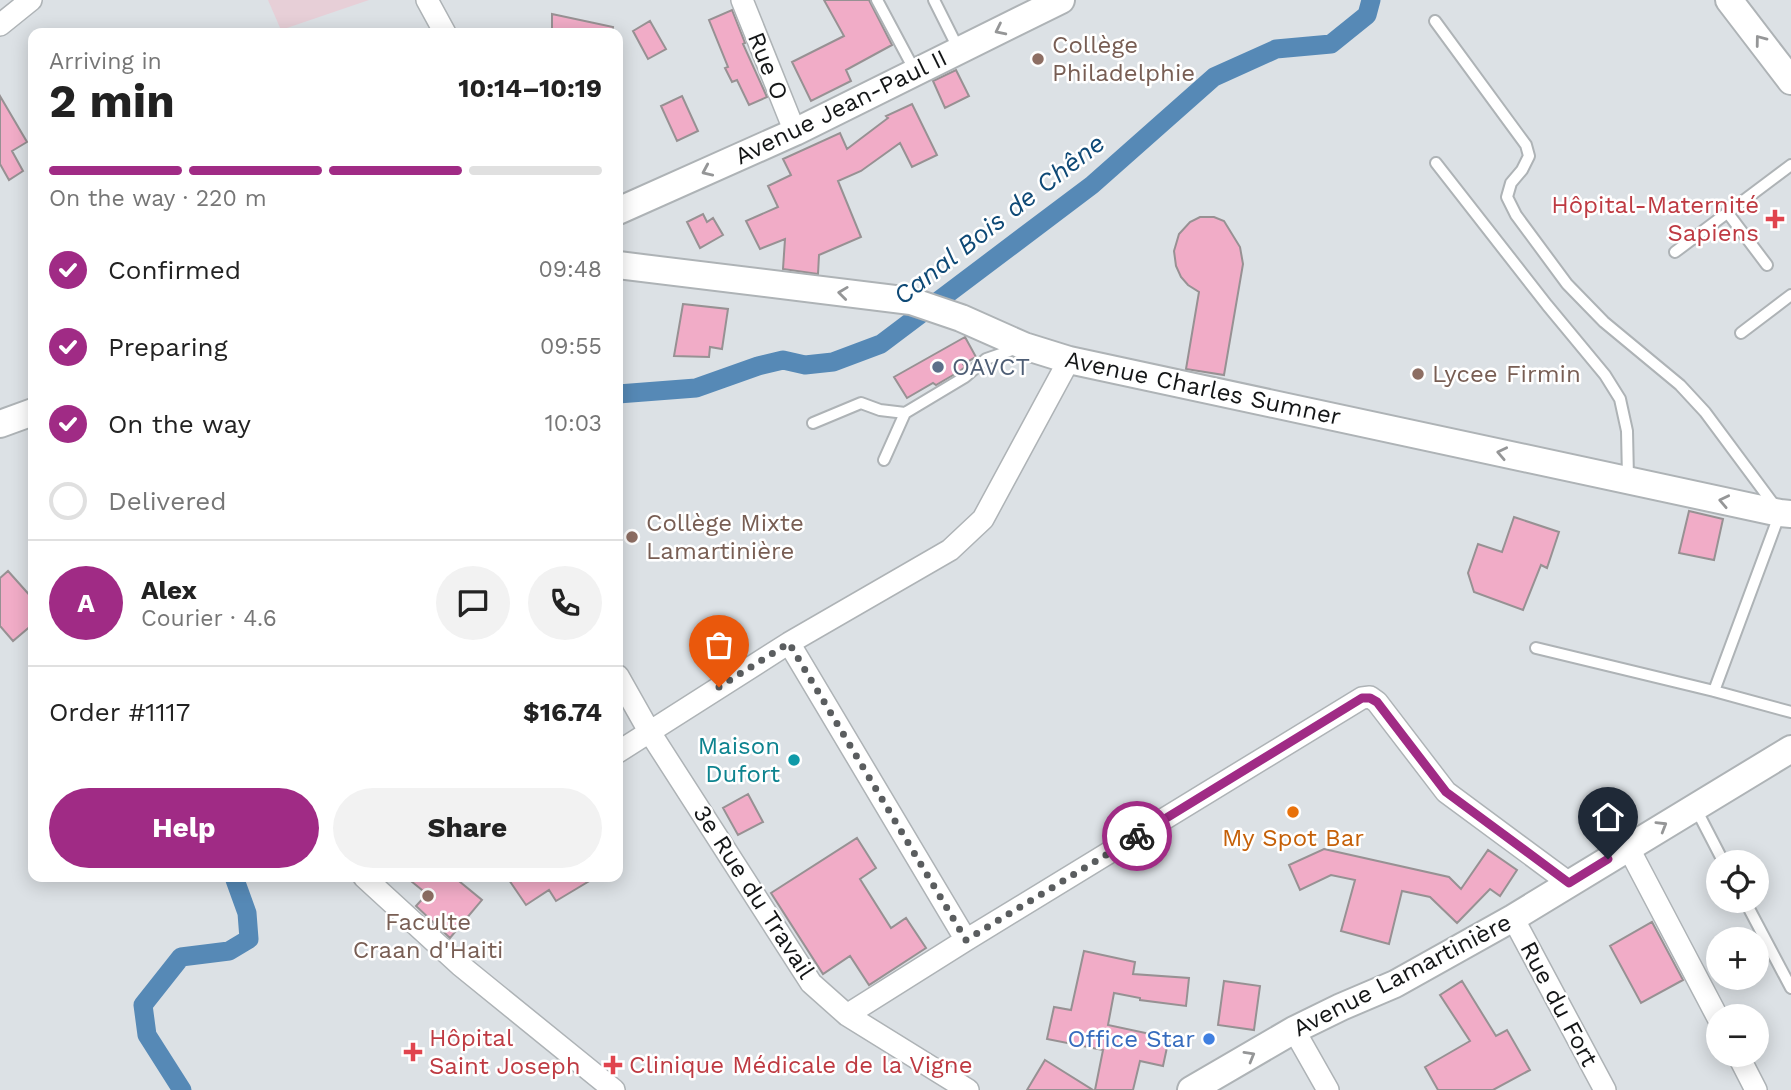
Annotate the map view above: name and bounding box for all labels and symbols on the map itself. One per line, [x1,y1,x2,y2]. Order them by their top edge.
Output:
one-way arrow [995,22,1007,36]
street label: Rue O [742,28,794,104]
place label: Collège Philadelphie [1052,31,1195,87]
one-way arrow [1756,36,1769,48]
street label: Avenue Jean-Paul II [730,43,952,171]
marker: Collège Philadelphie [1030,51,1046,67]
water label: Canal Bois de Chêne [888,127,1110,311]
one-way arrow [702,163,714,177]
place label: Hôpital-Maternité Sapiens [1551,191,1759,247]
marker: Hôpital-Maternité Sapiens [1765,209,1785,229]
one-way arrow [838,285,849,300]
street label: Avenue Charles Sumner [1063,345,1344,431]
place label: OAVCT [952,353,1030,381]
marker: OAVCT [930,359,946,375]
place label: Lycee Firmin [1432,360,1581,388]
marker: Lycee Firmin [1410,366,1426,382]
one-way arrow [1496,447,1508,461]
one-way arrow [1718,494,1730,509]
place label: Collège Mixte Lamartinière [646,509,804,565]
marker: Collège Mixte Lamartinière [624,529,640,545]
pin [689,615,749,687]
place label: Maison Dufort [698,732,780,788]
marker: Maison Dufort [786,752,802,768]
pin [1578,787,1638,859]
street label: 3e Rue du Travail [688,800,821,984]
courier [1102,801,1172,871]
marker: My Spot Bar [1285,804,1301,820]
one-way arrow [1655,822,1668,835]
place label: My Spot Bar [1222,824,1364,852]
marker: Faculte Craan d'Haiti [420,888,436,904]
place label: Faculte Craan d'Haiti [353,908,503,964]
street label: Avenue Lamartinière [1288,908,1516,1042]
street label: Rue du Fort [1514,937,1604,1071]
place label: Hôpital Saint Joseph [429,1024,581,1080]
place label: Office Star [1068,1025,1195,1053]
marker: Office Star [1201,1031,1217,1047]
marker: Hôpital Saint Joseph [403,1042,423,1062]
place label: Clinique Médicale de la Vigne [629,1051,973,1079]
one-way arrow [1243,1051,1255,1064]
marker: Clinique Médicale de la Vigne [603,1055,623,1075]

